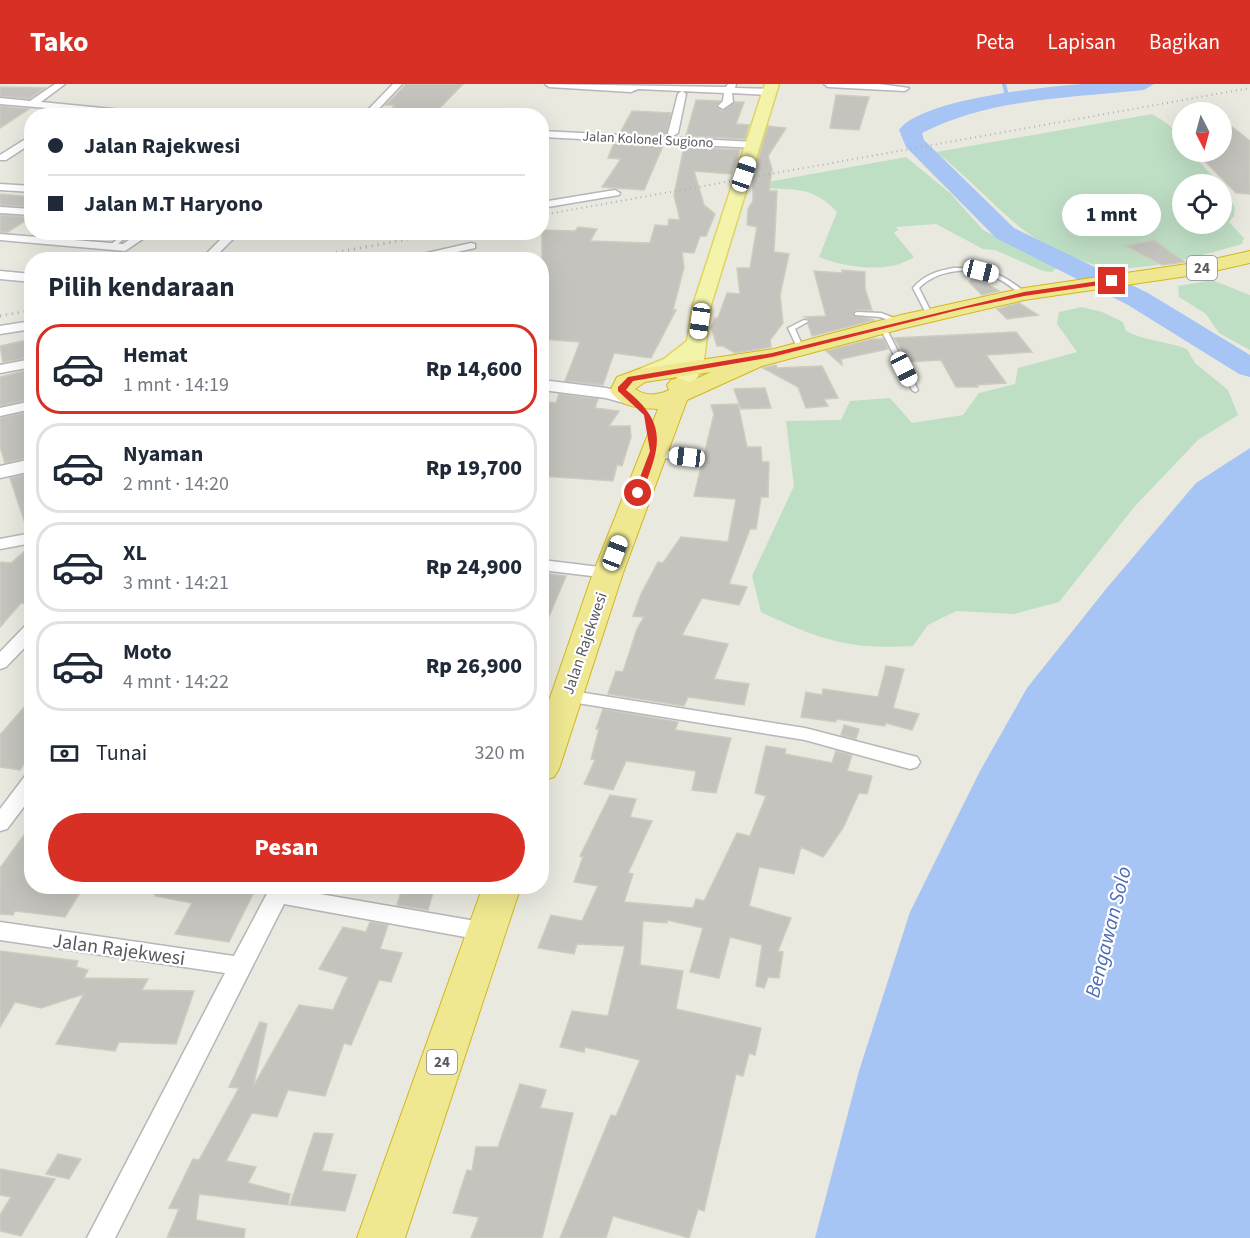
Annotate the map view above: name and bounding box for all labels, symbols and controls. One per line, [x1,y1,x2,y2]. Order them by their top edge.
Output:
text: Tako [30,22,89,62]
text: Peta [976,27,1015,57]
text: Lapisan [1048,27,1116,57]
text: Bagikan [1149,27,1220,57]
north arrow [1172,102,1232,162]
map controls [1172,102,1232,234]
street label: Jalan Kolonel Sugiono [582,127,714,153]
text: Jalan Rajekwesi [84,130,240,162]
car [730,154,758,194]
button: locate [1172,174,1232,234]
text: Jalan M.T Haryono [84,188,263,220]
callout: 1 mnt [1062,194,1162,236]
text: 1 mnt [1086,201,1137,229]
road number: 24 [1187,256,1217,280]
car [961,258,1001,284]
route end [1098,267,1125,294]
text: Pilih kendaraan [48,268,235,307]
car [689,302,711,340]
text: Hemat [123,339,188,371]
icon: car [51,342,105,396]
car [888,349,920,389]
text: Rp 14,600 [426,353,522,385]
text: 1 mnt · 14:19 [123,371,229,399]
text: Nyaman [123,438,203,470]
icon: car [51,441,105,495]
car [668,446,706,468]
text: Rp 19,700 [426,452,522,484]
text: 2 mnt · 14:20 [123,470,229,498]
route start [624,479,651,506]
car [600,533,630,573]
text: XL [123,537,147,569]
icon: car [51,540,105,594]
text: Rp 24,900 [426,551,522,583]
text: 3 mnt · 14:21 [123,569,229,597]
street label: Jalan Rajekwesi [557,589,613,697]
text: Moto [123,636,172,668]
icon: car [51,639,105,693]
text: Rp 26,900 [426,650,522,682]
text: 4 mnt · 14:22 [123,668,229,696]
icon: cash [48,737,81,770]
text: Tunai [96,737,147,769]
text: 320 m [475,739,525,767]
button: Pesan [48,813,525,882]
water label: Bengawan Solo [1077,863,1139,1001]
street label: Jalan Rajekwesi [51,927,187,973]
road number: 24 [427,1050,457,1074]

